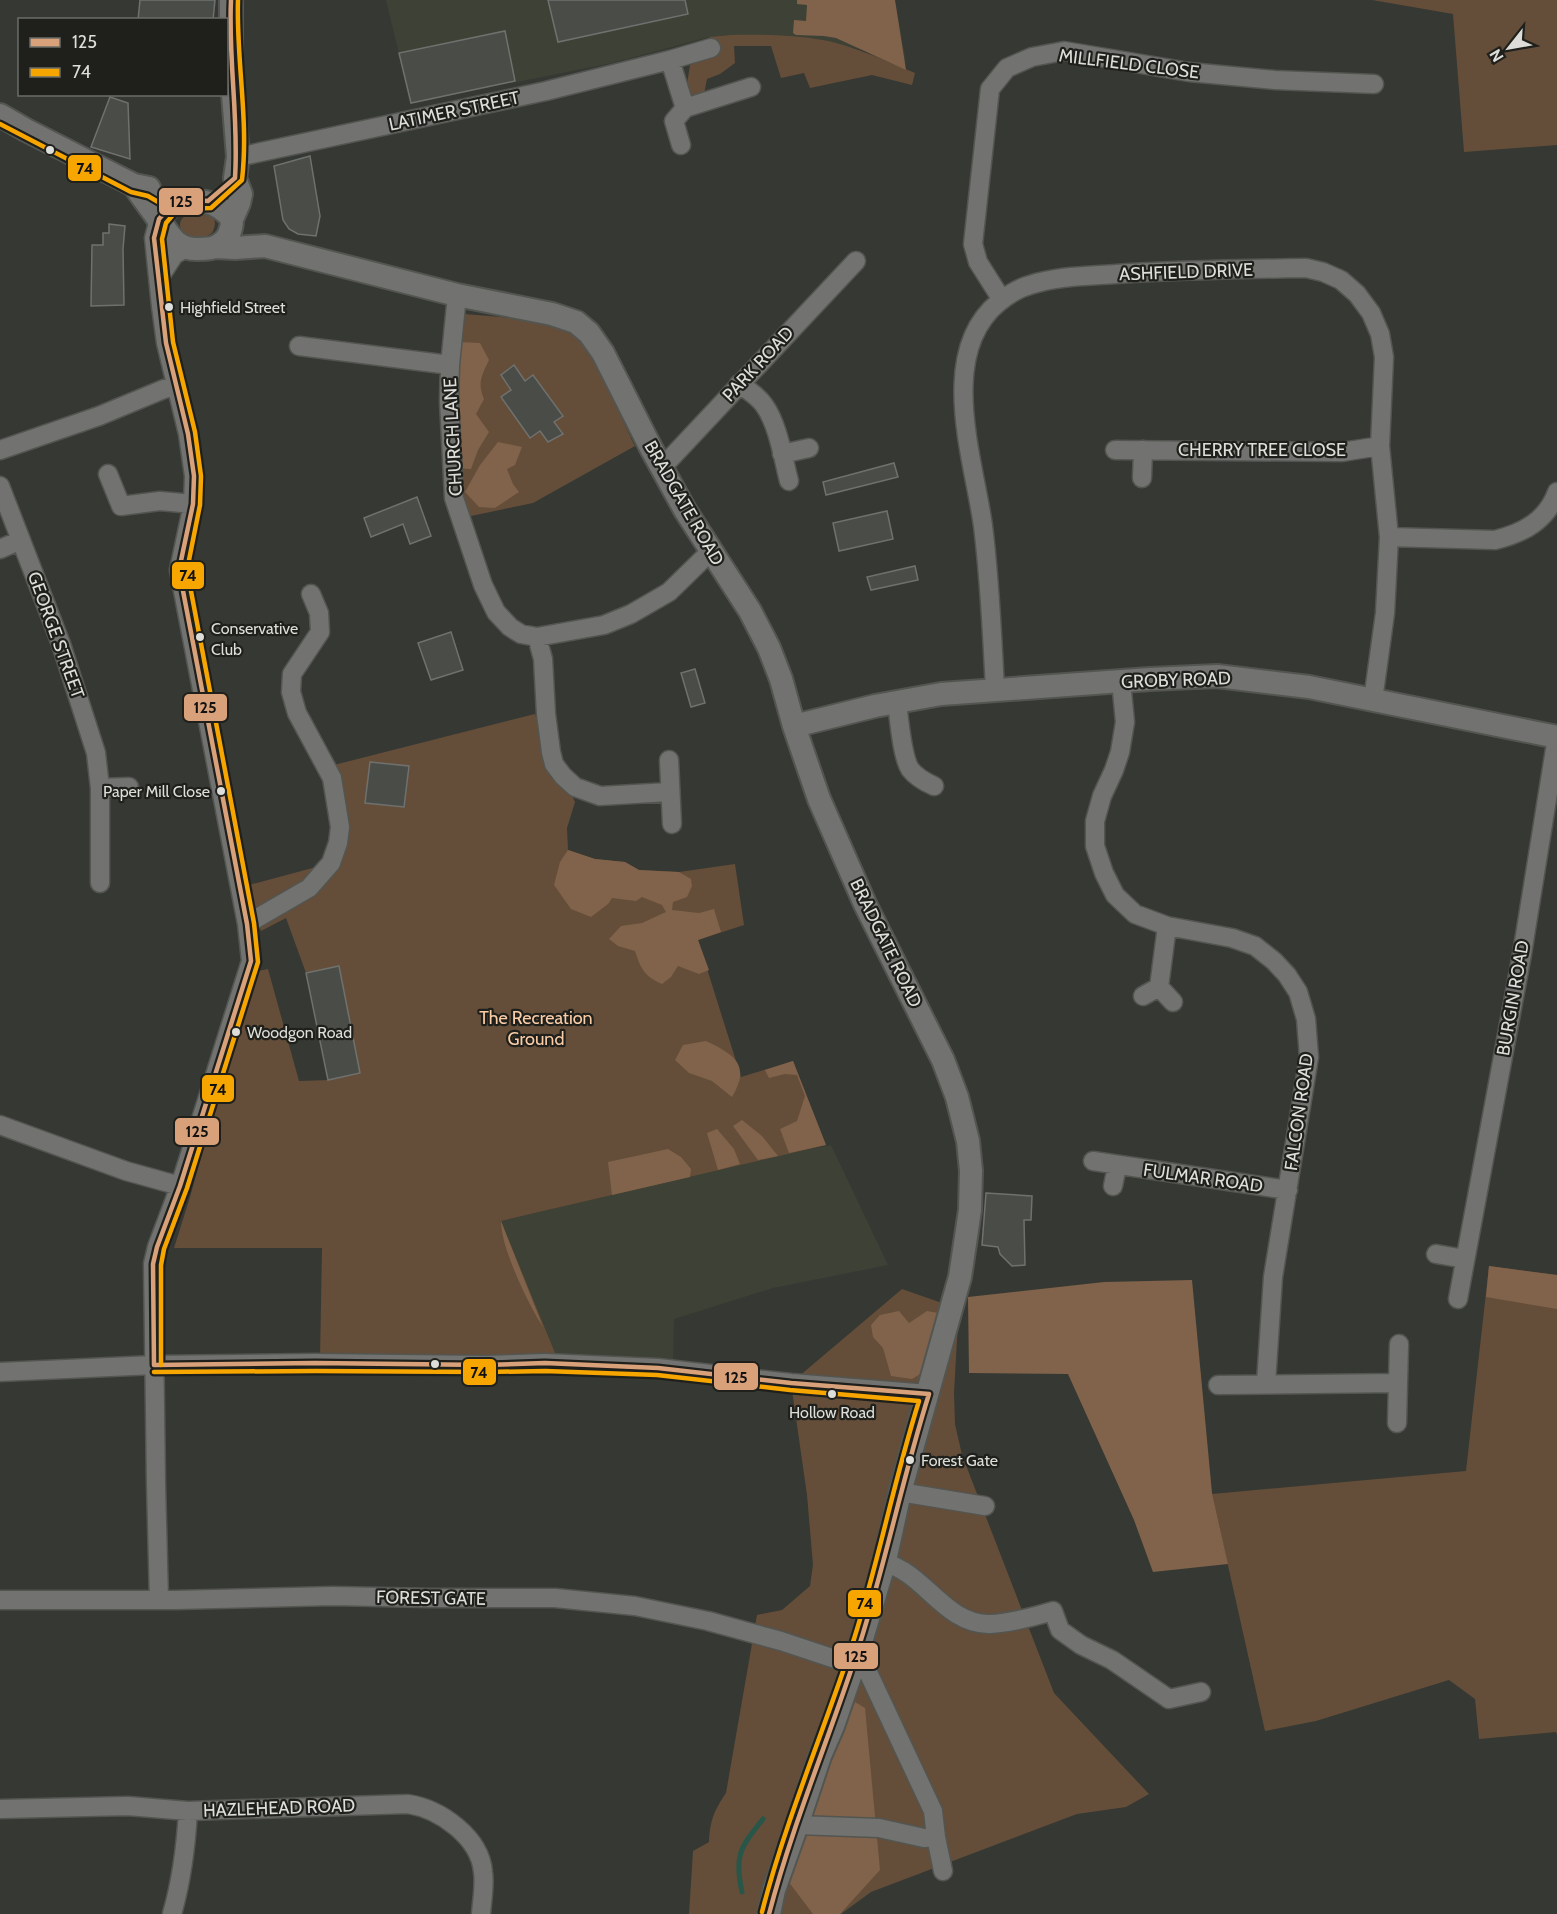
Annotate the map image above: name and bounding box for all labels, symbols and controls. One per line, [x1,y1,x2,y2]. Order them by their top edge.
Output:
legend [18,18,228,96]
north arrow [1479,18,1539,78]
text: 125 [72,31,97,53]
street label: MILLFIELD CLOSE [1058,44,1200,84]
text: N [1486,46,1508,65]
text: 74 [72,61,91,83]
street label: LATIMER STREET [387,86,522,136]
unlabelled marker [44,144,56,156]
line badge: 74 [67,154,102,182]
text: 74 [76,159,94,178]
line badge: 125 [158,187,204,216]
text: 125 [170,192,192,211]
street label: ASHFIELD DRIVE [1119,259,1253,285]
place label: Highfield Street [180,298,286,317]
marker: Highfield Street [163,301,175,313]
street label: PARK ROAD [718,322,798,406]
street label: CHURCH LANE [439,377,467,497]
street label: BRADGATE ROAD [639,437,729,569]
street label: CHERRY TREE CLOSE [1178,439,1346,461]
line badge: 74 [171,561,205,590]
text: 74 [179,566,197,585]
street label: GEORGE STREET [23,569,89,702]
place label: Conservative Club [211,619,298,659]
marker: Conservative Club [194,631,206,643]
street label: GROBY ROAD [1121,667,1231,693]
line badge: 125 [183,693,228,722]
text: 125 [194,698,216,717]
place label: Paper Mill Close [103,782,210,801]
marker: Paper Mill Close [215,785,227,797]
street label: BRADGATE ROAD [845,875,927,1011]
street label: BURGIN ROAD [1492,939,1534,1057]
park label: The Recreation Ground [479,1007,593,1050]
place label: Woodgon Road [247,1023,352,1042]
marker: Woodgon Road [230,1026,242,1038]
street label: FALCON ROAD [1280,1052,1318,1172]
line badge: 74 [201,1074,235,1103]
text: 74 [209,1080,227,1099]
line badge: 125 [174,1117,220,1146]
text: 125 [186,1122,208,1141]
street label: FULMAR ROAD [1142,1159,1264,1197]
unlabelled marker [429,1358,441,1370]
line badge: 74 [462,1358,497,1386]
line badge: 125 [713,1362,759,1391]
text: 74 [470,1363,488,1382]
text: 125 [725,1368,747,1387]
marker: Hollow Road [826,1388,838,1400]
place label: Hollow Road [789,1403,875,1422]
place label: Forest Gate [921,1451,998,1470]
marker: Forest Gate [904,1454,916,1466]
street label: FOREST GATE [376,1586,486,1610]
line badge: 74 [847,1589,882,1618]
text: 74 [856,1594,874,1613]
line badge: 125 [833,1642,879,1670]
text: 125 [845,1647,867,1666]
street label: HAZLEHEAD ROAD [203,1794,355,1822]

